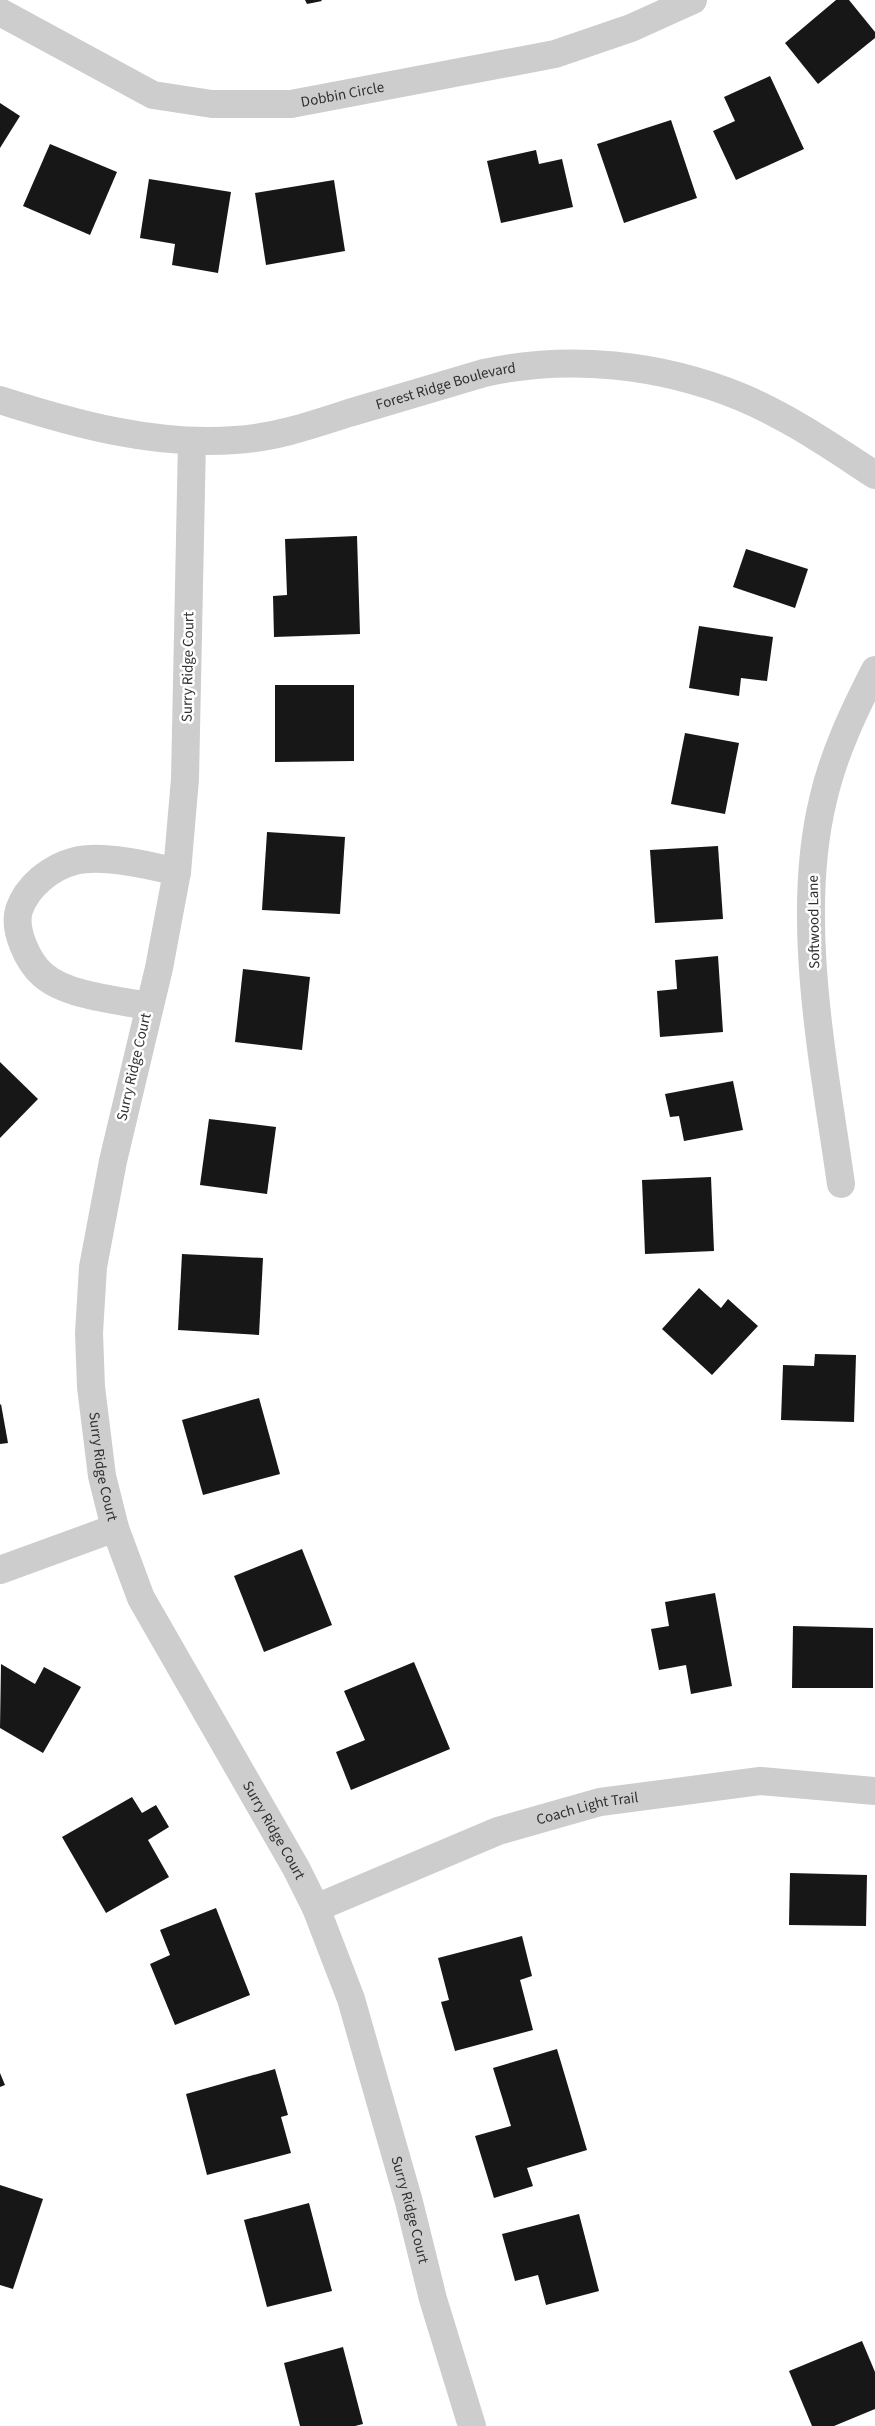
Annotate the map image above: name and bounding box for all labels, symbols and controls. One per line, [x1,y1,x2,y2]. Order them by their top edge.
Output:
street label: Dobbin Circle [299,76,386,112]
street label: Forest Ridge Boulevard [373,357,517,415]
street label: Surry Ridge Court [177,612,199,722]
street label: Softwood Lane [803,875,825,969]
street label: Surry Ridge Court [111,1011,157,1123]
street label: Surry Ridge Court [84,1411,123,1523]
street label: Surry Ridge Court [238,1777,311,1883]
street label: Coach Light Trail [534,1787,640,1830]
street label: Surry Ridge Court [386,2153,434,2266]

